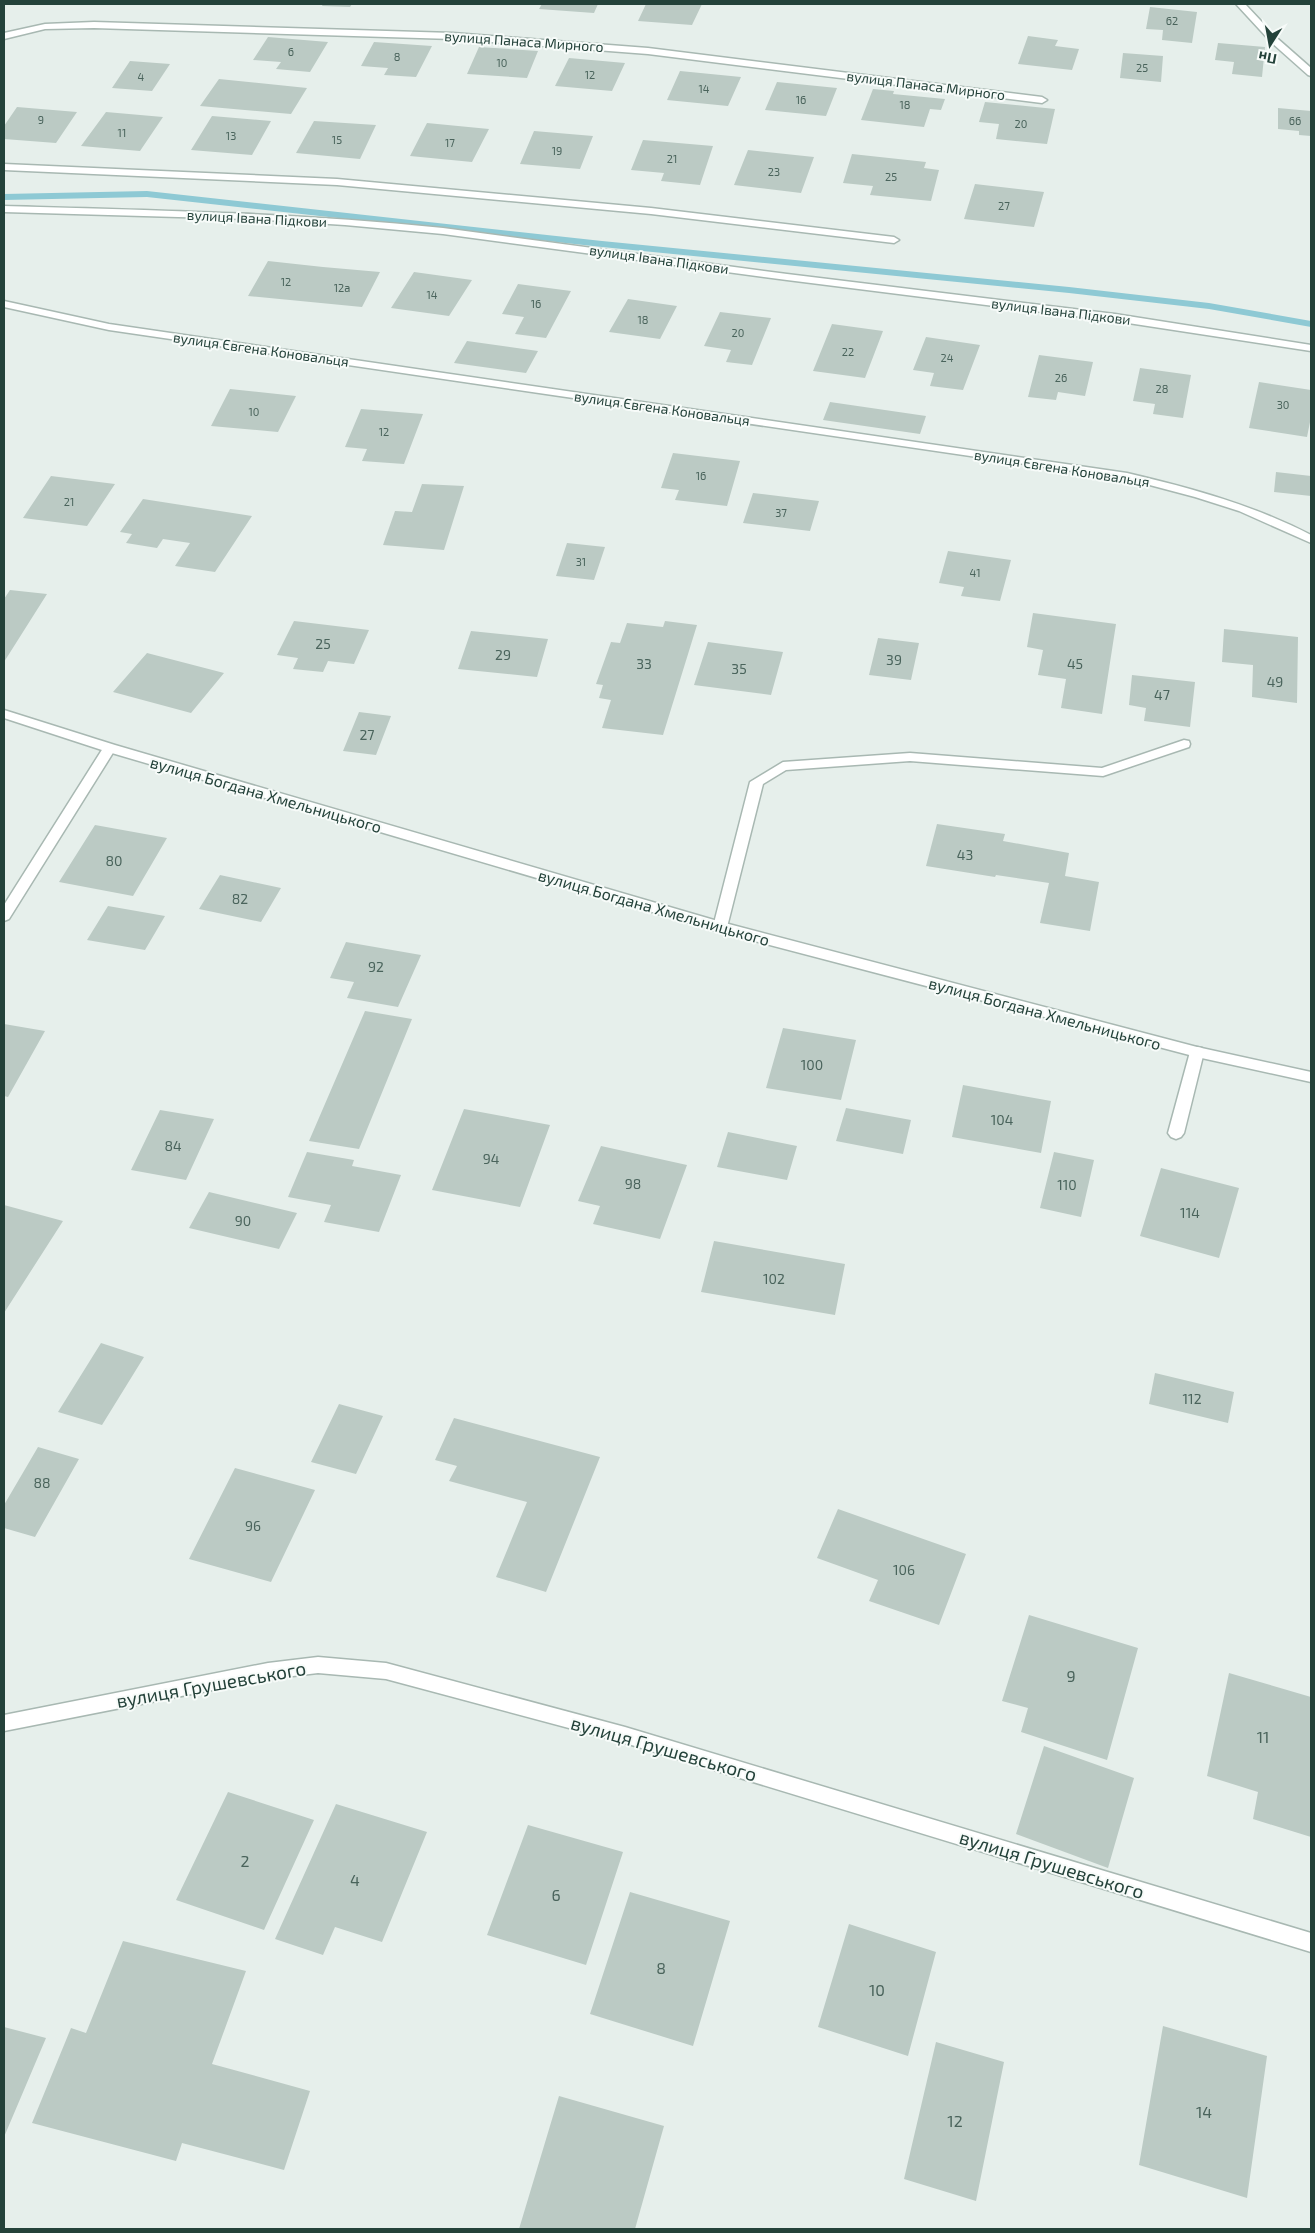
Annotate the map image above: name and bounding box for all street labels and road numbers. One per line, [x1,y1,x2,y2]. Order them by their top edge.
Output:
street label: вулиця Панаса Мирного [444,27,604,55]
street label: вулиця Панаса Мирного [846,67,1006,103]
street label: вулиця Івана Підкови [186,206,328,230]
street label: вулиця Івана Підкови [588,241,730,277]
street label: вулиця Івана Підкови [990,294,1132,328]
street label: вулиця Євгена Коновальця [172,328,350,370]
street label: вулиця Євгена Коновальця [573,387,751,429]
street label: вулиця Євгена Коновальця [973,446,1151,490]
street label: вулиця Богдана Хмельницького [148,752,384,837]
street label: вулиця Богдана Хмельницького [536,865,772,950]
street label: вулиця Богдана Хмельницького [926,973,1163,1054]
street label: вулиця Грушевського [114,1656,308,1713]
street label: вулиця Грушевського [568,1710,760,1787]
street label: вулиця Грушевського [956,1825,1147,1904]

